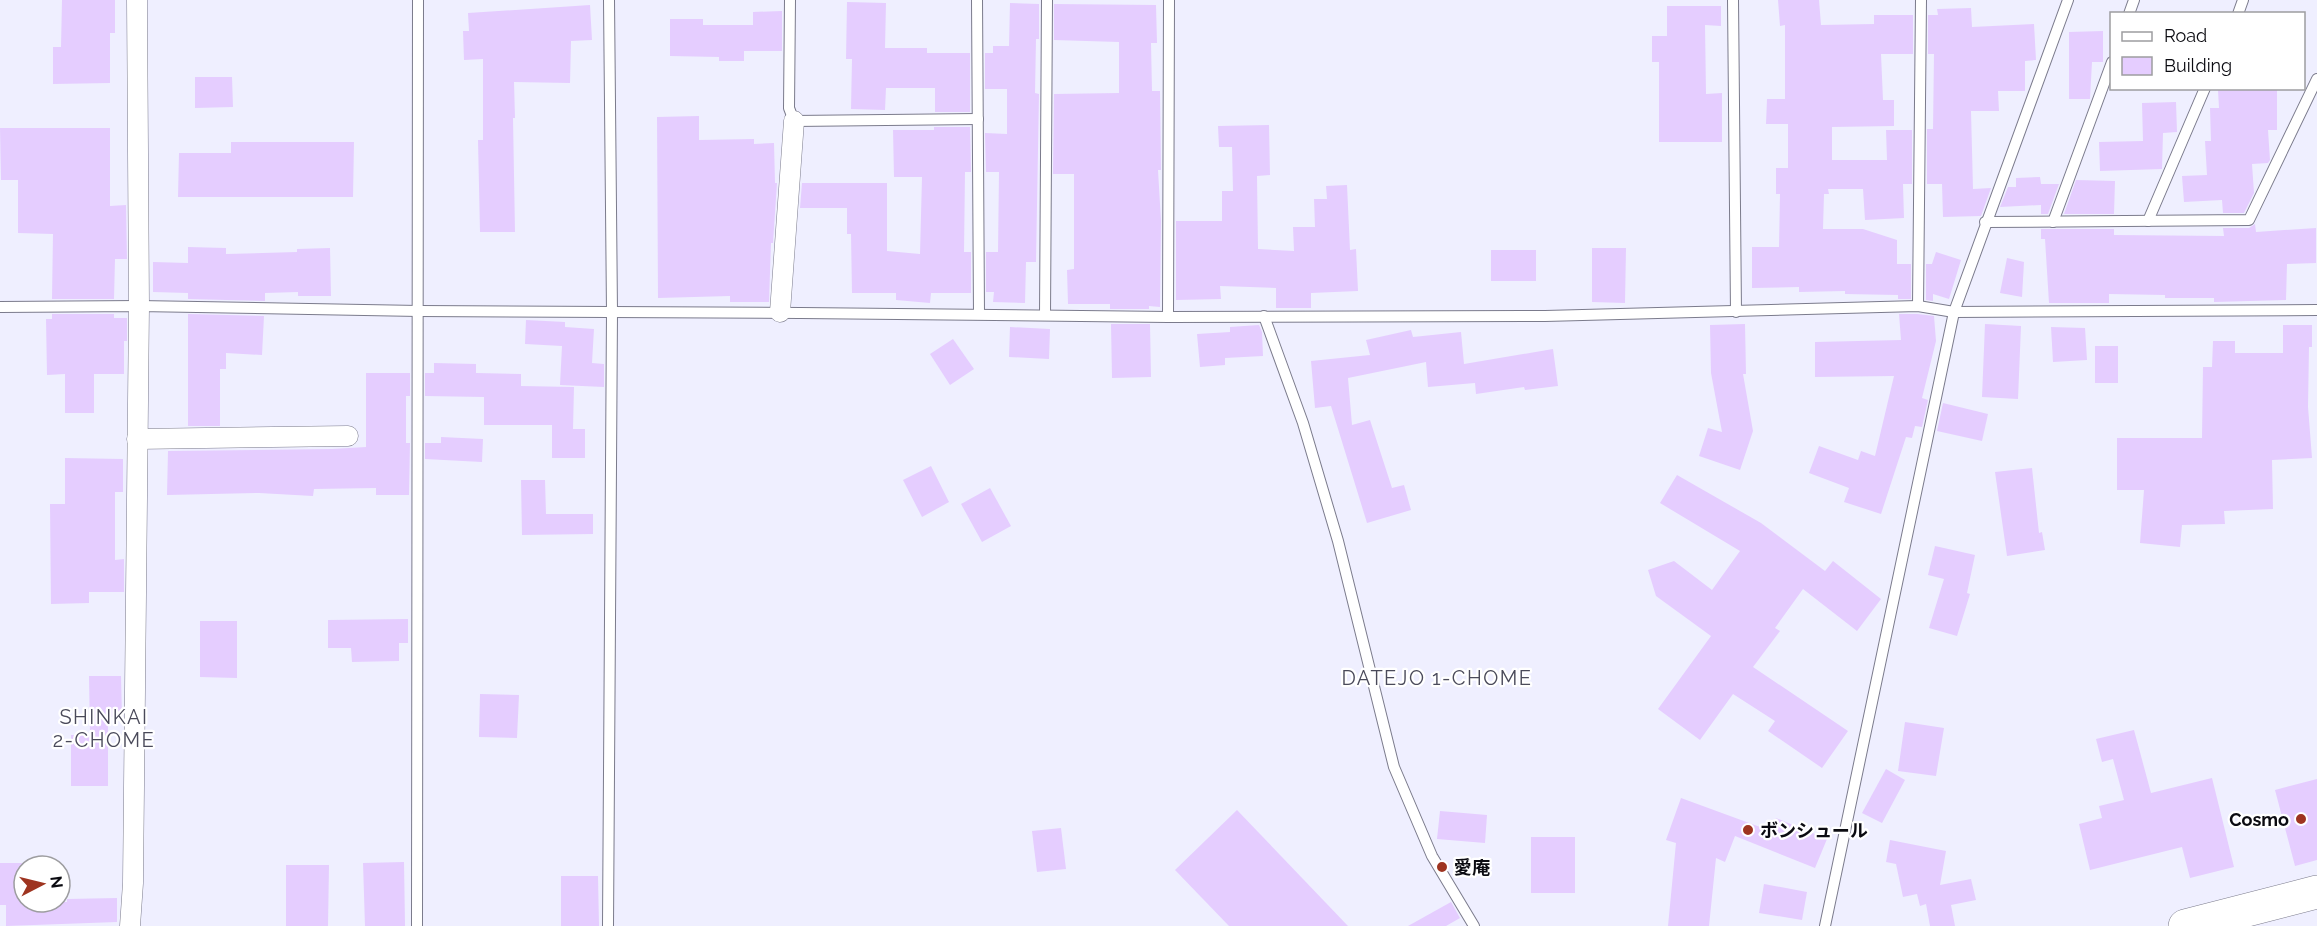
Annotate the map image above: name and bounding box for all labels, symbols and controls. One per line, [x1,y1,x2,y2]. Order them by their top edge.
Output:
legend [2110,12,2305,90]
text: Road [2164,25,2207,46]
text: Building [2164,55,2232,76]
district label: DATEJO 1-CHOME [1341,666,1533,690]
district label: SHINKAI 2-CHOME [53,705,155,752]
place label: Cosmo [2229,809,2289,830]
marker: Cosmo [2294,812,2308,826]
place label: ボンシュール [1760,820,1868,841]
marker: ボンシュール [1741,823,1755,837]
north arrow [12,854,72,914]
place label: 愛庵 [1454,857,1490,878]
marker: 愛庵 [1435,860,1449,874]
text: N [46,875,67,889]

